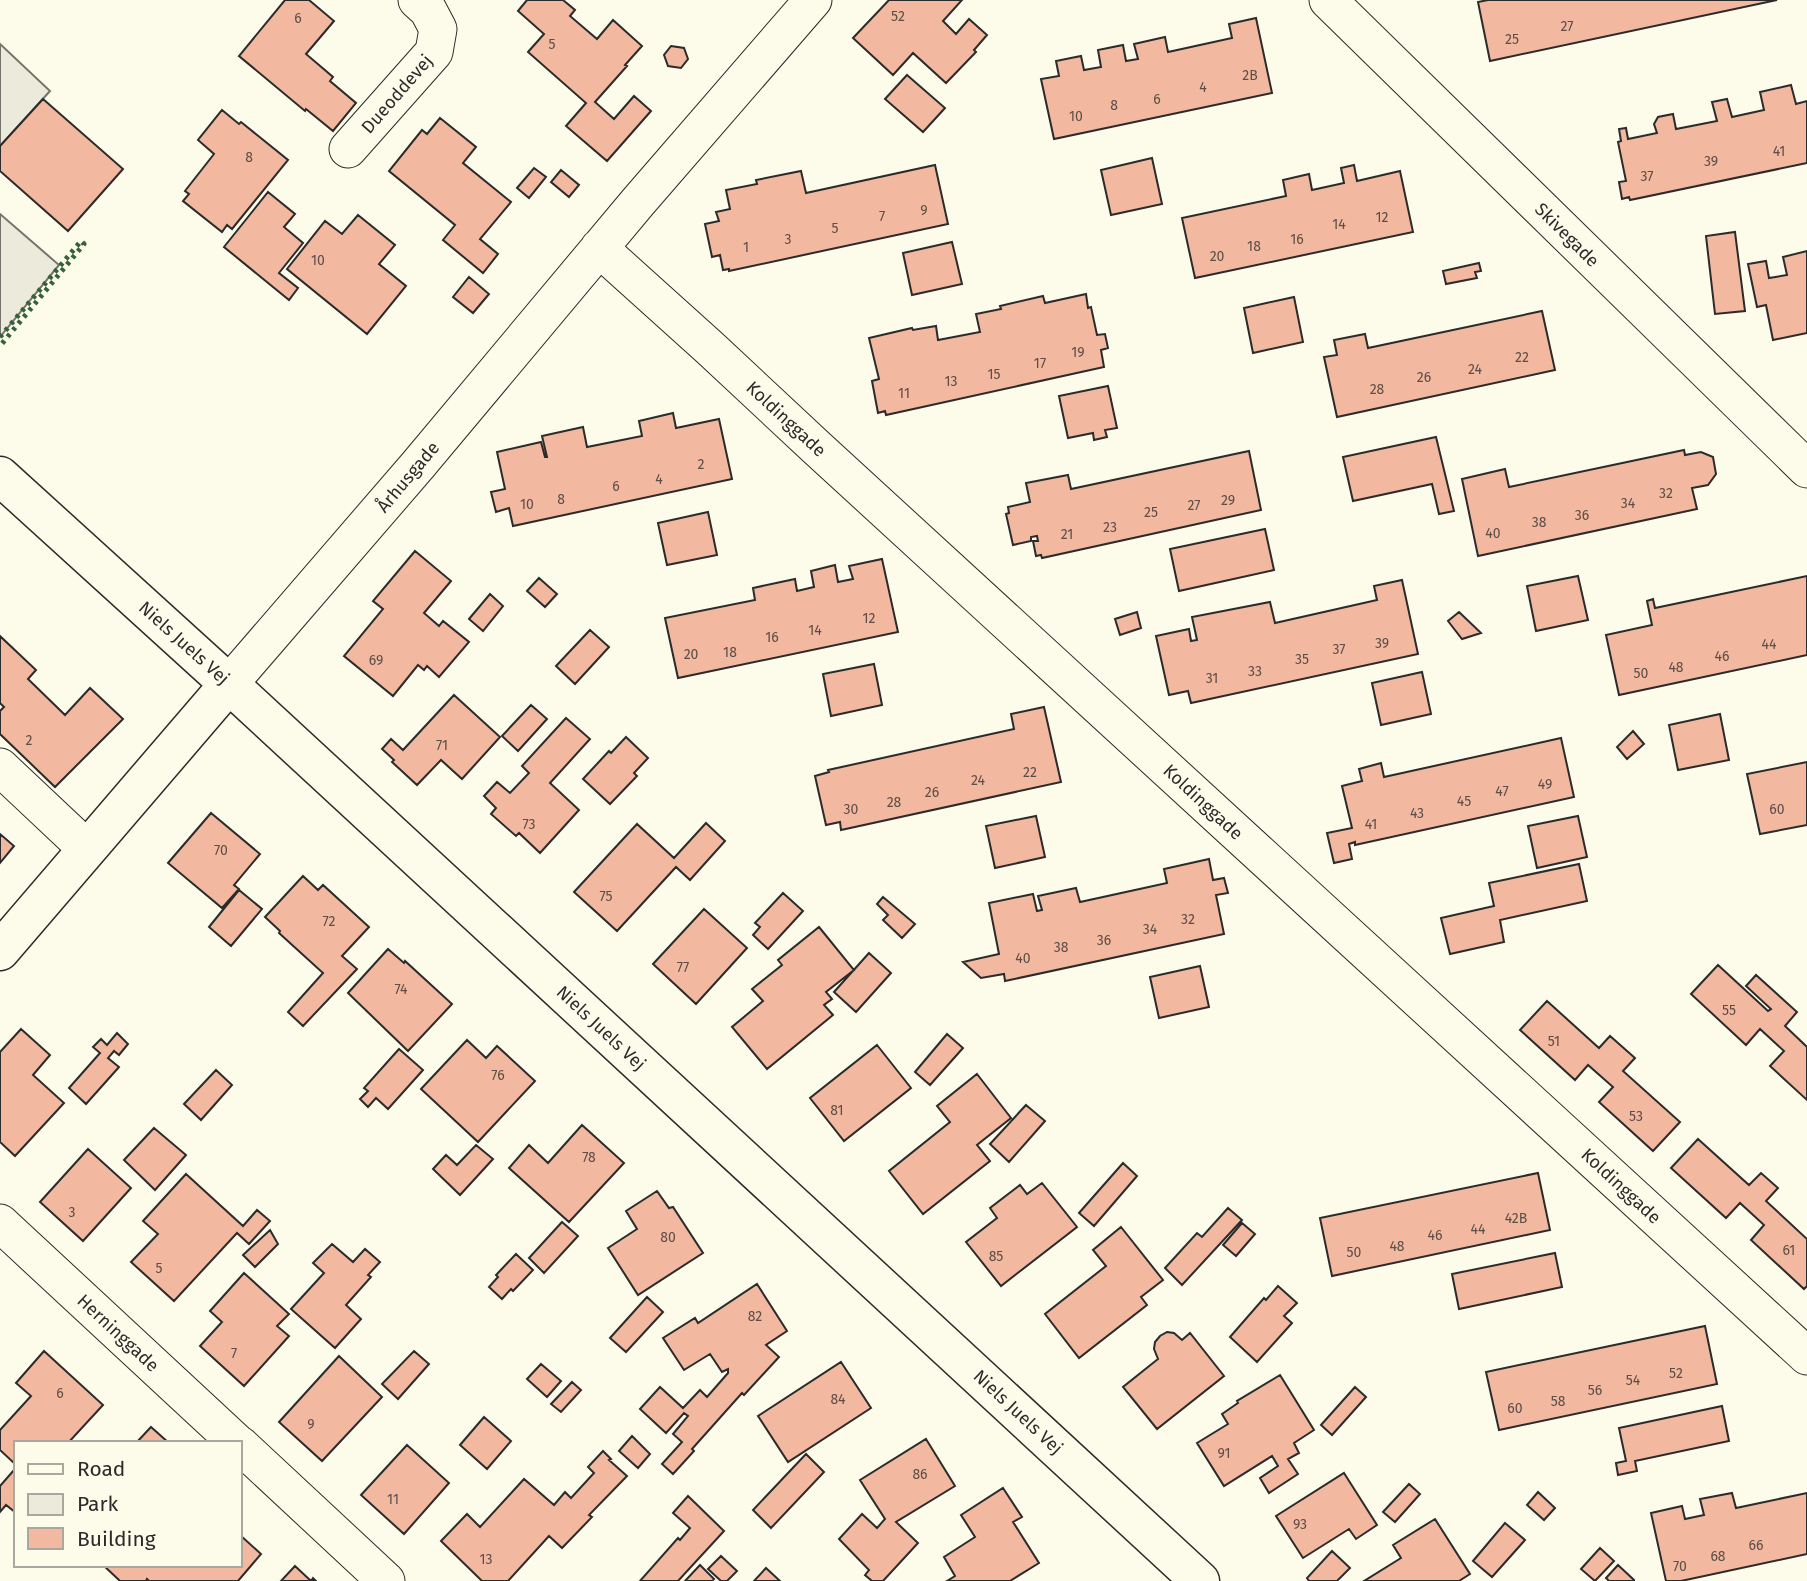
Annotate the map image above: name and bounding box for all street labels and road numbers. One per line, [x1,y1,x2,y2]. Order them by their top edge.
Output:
street label: Dueoddevej [357,50,437,138]
street label: Skivegade [1530,198,1604,272]
street label: Koldinggade [741,376,831,462]
street label: Århusgade [371,436,444,517]
street label: Niels Juels Vej [134,597,234,689]
street label: Koldinggade [1158,759,1248,845]
street label: Niels Juels Vej [552,981,650,1075]
street label: Koldinggade [1576,1143,1666,1229]
street label: Herninggade [72,1290,164,1376]
street label: Niels Juels Vej [969,1365,1067,1459]

